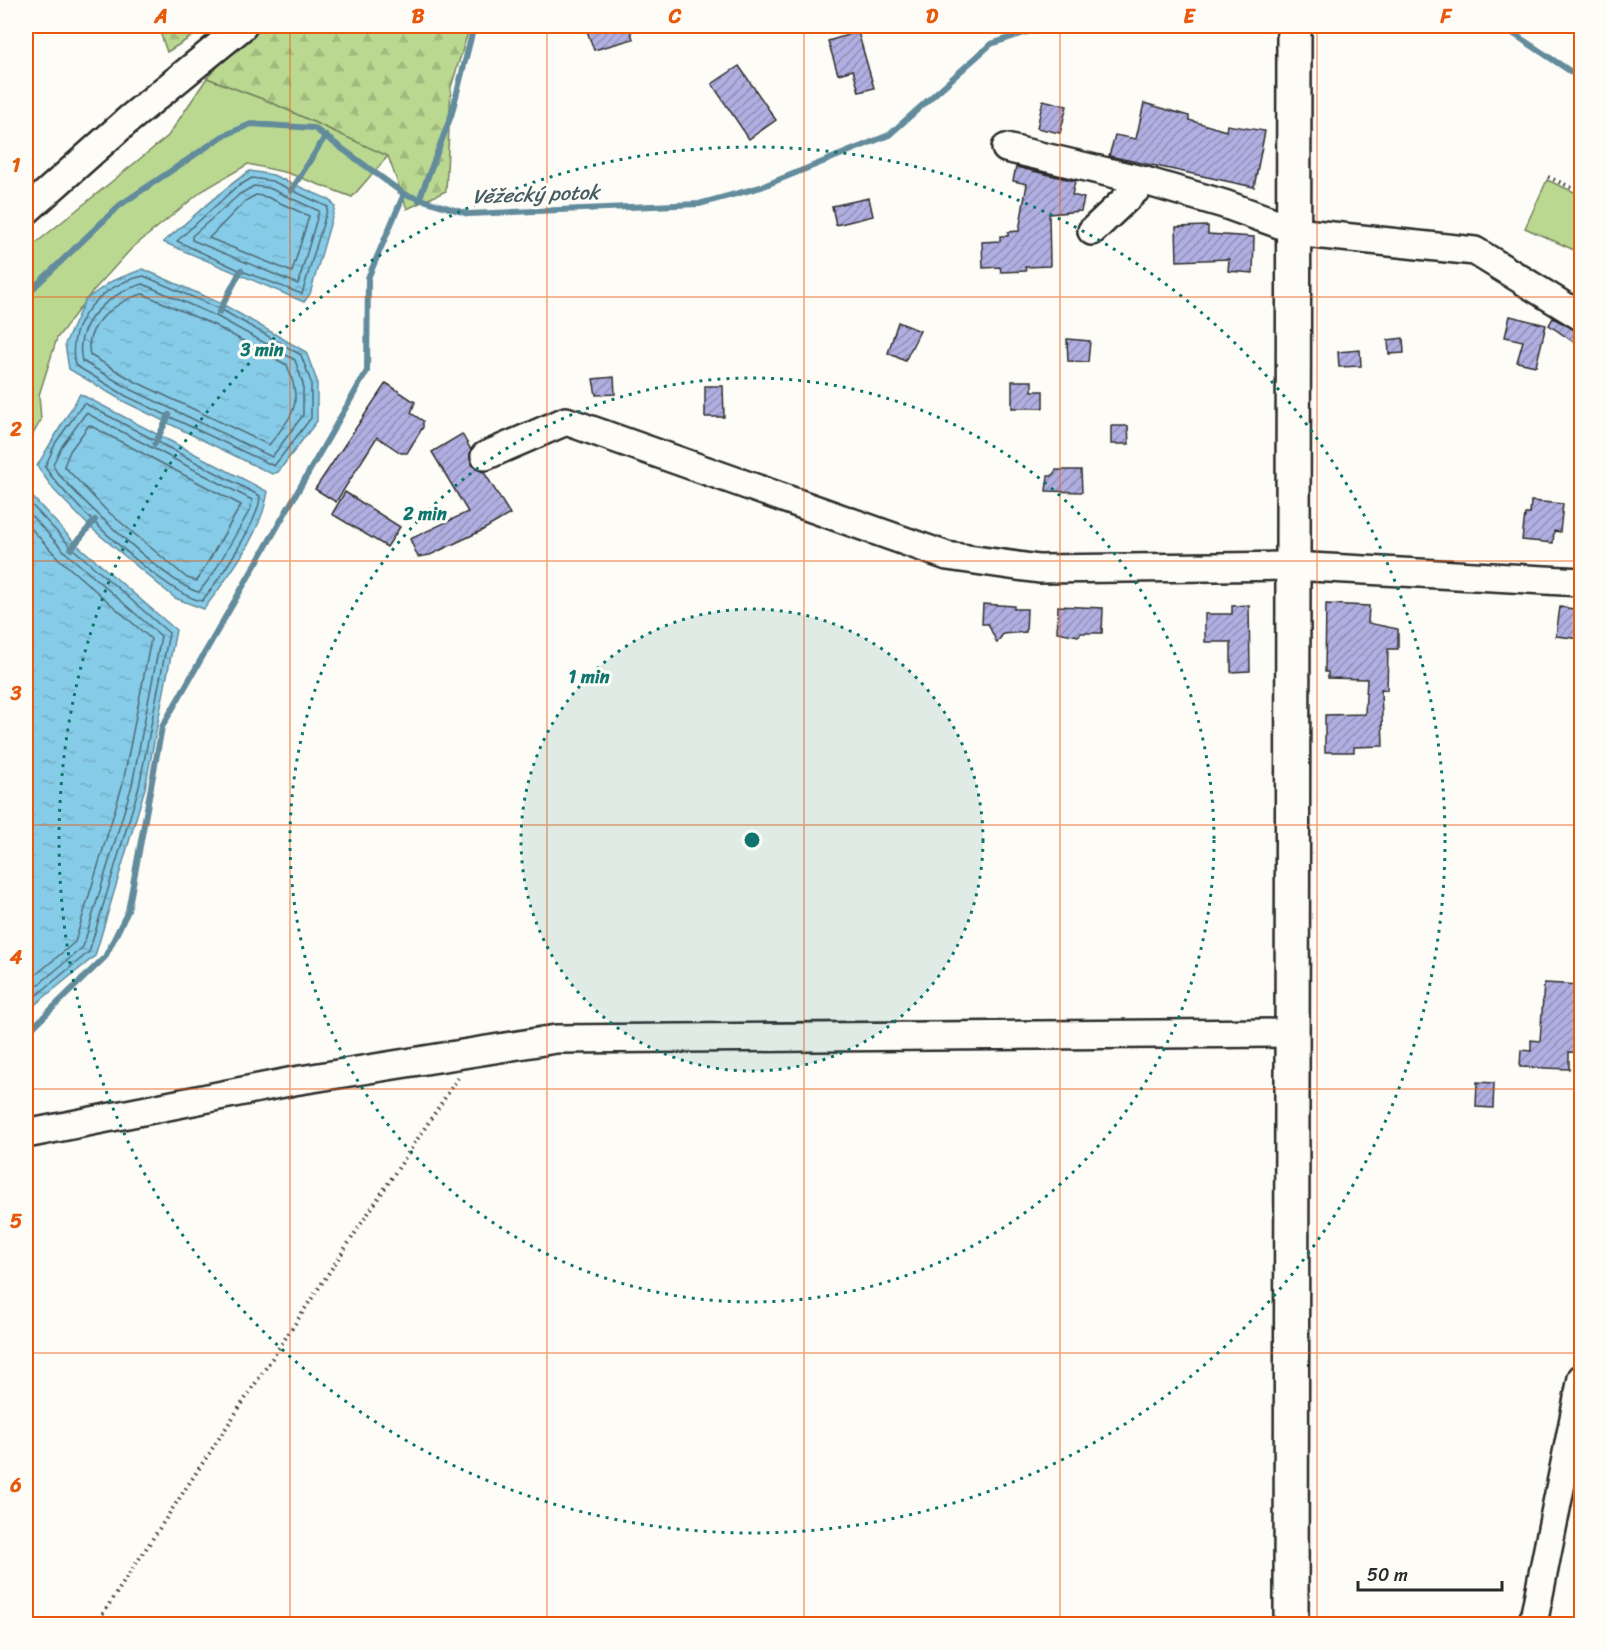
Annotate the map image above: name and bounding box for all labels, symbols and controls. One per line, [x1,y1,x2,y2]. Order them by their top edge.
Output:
text: A [153,0,168,34]
text: B [412,0,425,34]
text: C [668,0,682,34]
text: D [926,0,939,34]
text: E [1183,0,1196,34]
text: F [1440,0,1453,34]
text: 1 [12,148,21,183]
water label: Věžecký potok [472,175,602,214]
text: 3 min [239,334,284,366]
text: 2 [9,412,22,447]
text: 2 min [402,498,447,530]
text: 1 min [569,661,610,693]
text: 3 [10,676,22,711]
centre of rings [742,830,762,850]
text: 4 [9,940,23,975]
text: 5 [10,1204,22,1239]
text: 6 [9,1468,22,1503]
scale bar [1358,1554,1502,1592]
text: 50 m [1367,1559,1408,1591]

